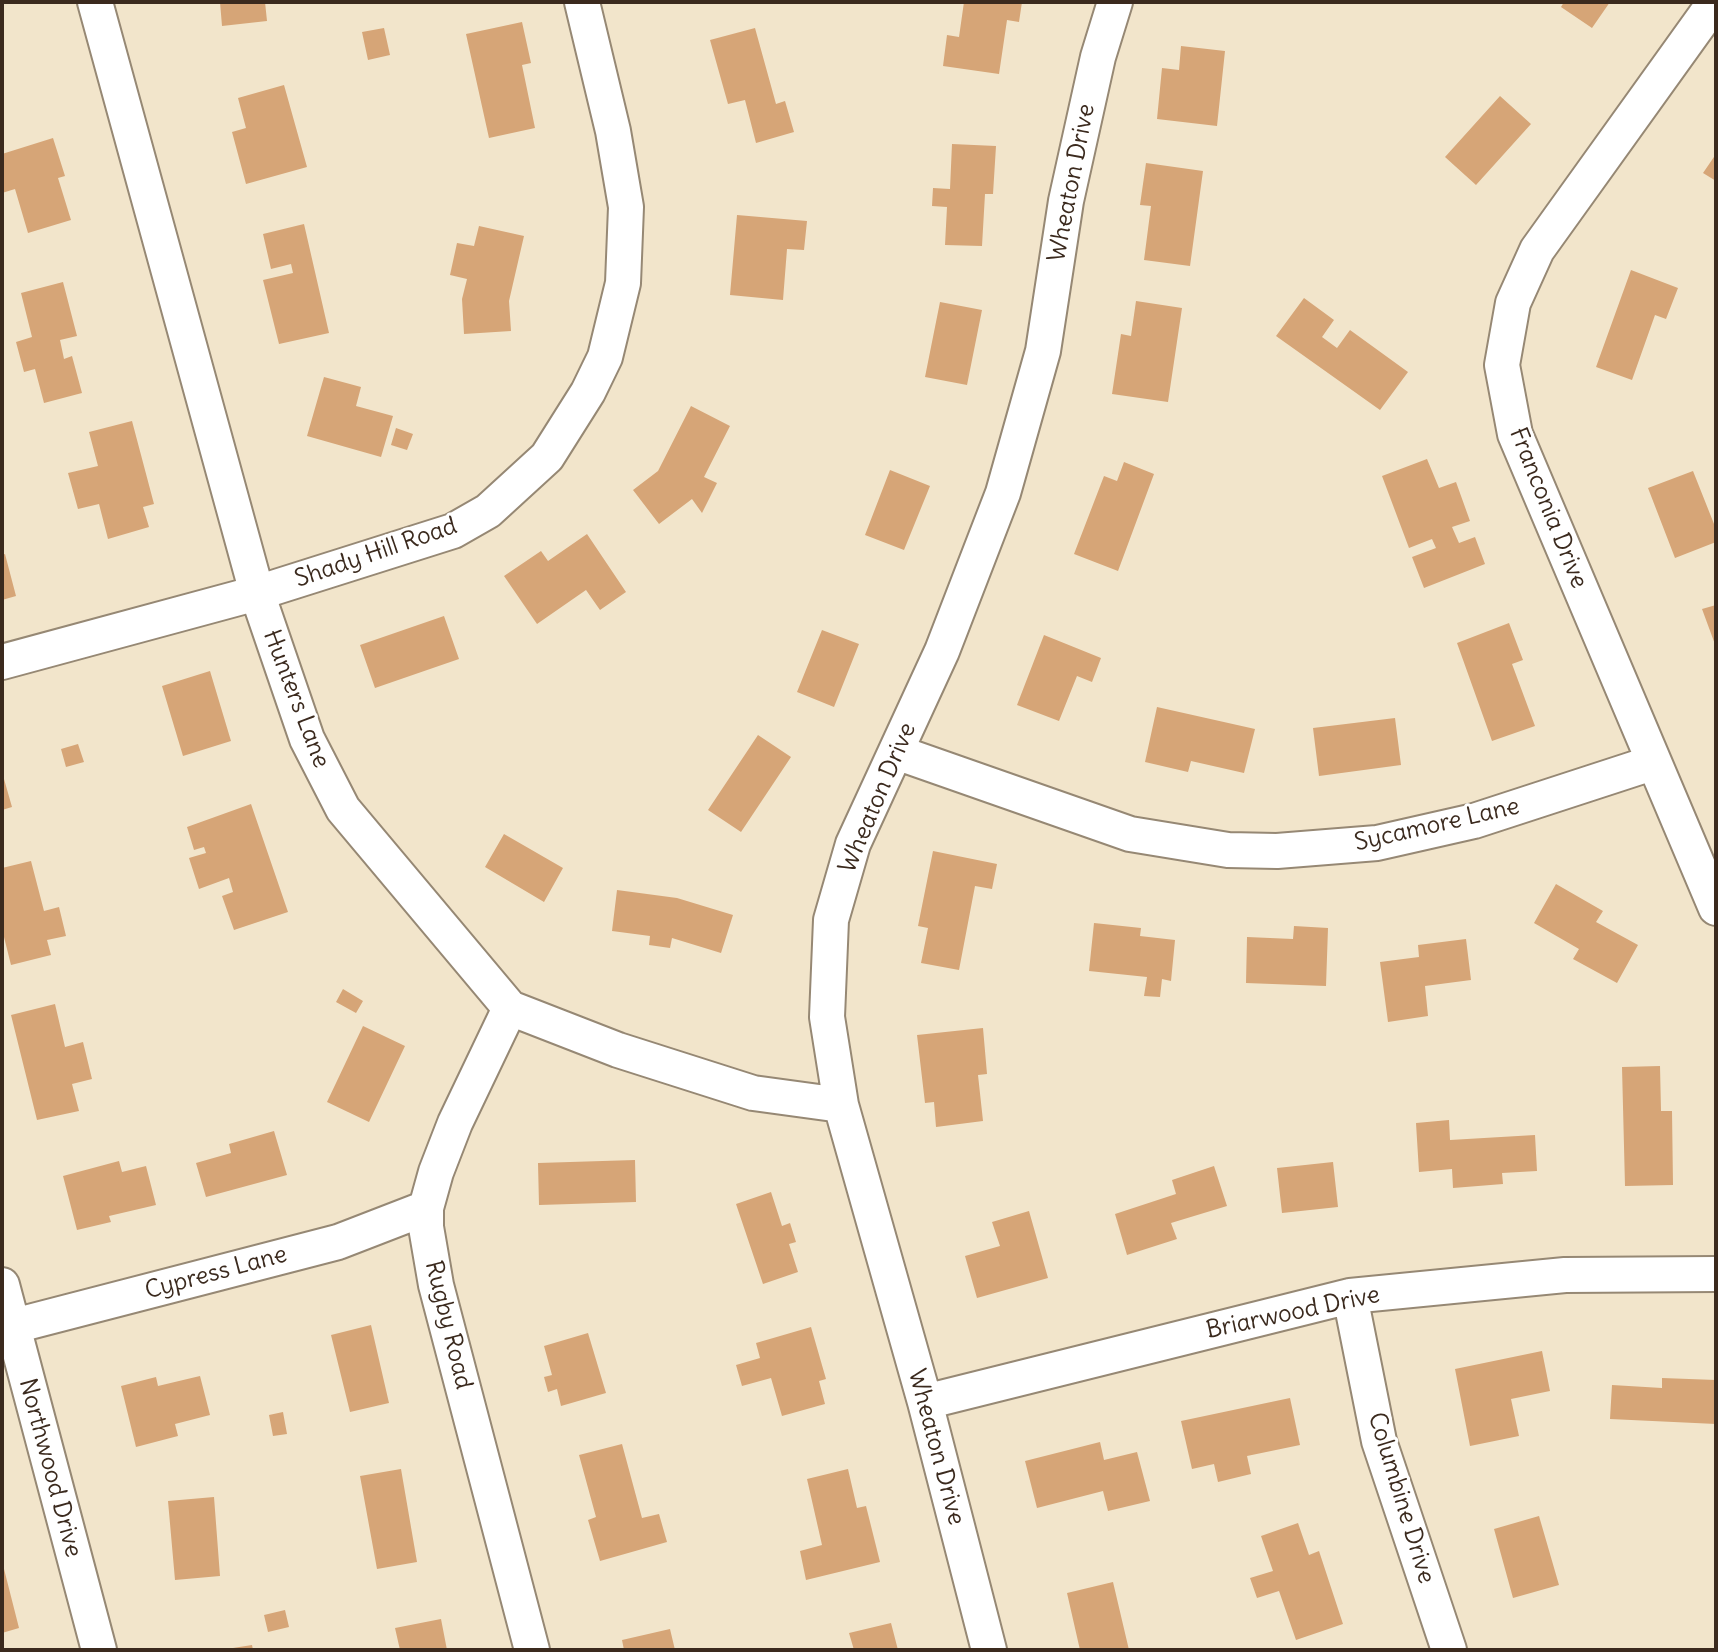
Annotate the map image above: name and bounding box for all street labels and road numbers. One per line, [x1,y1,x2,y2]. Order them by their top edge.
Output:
street label: Wheaton Drive [1043,102,1101,264]
street label: Franconia Drive [1503,423,1593,593]
street label: Shady Hill Road [291,512,461,594]
street label: Hunters Lane [256,626,336,772]
street label: Wheaton Drive [833,719,923,877]
street label: Sycamore Lane [1352,792,1522,858]
street label: Cypress Lane [142,1240,290,1306]
street label: Rugby Road [418,1258,478,1392]
street label: Briarwood Drive [1204,1281,1382,1345]
street label: Wheaton Drive [901,1366,971,1528]
street label: Northwood Drive [12,1375,88,1561]
street label: Columbine Drive [1361,1409,1441,1587]

